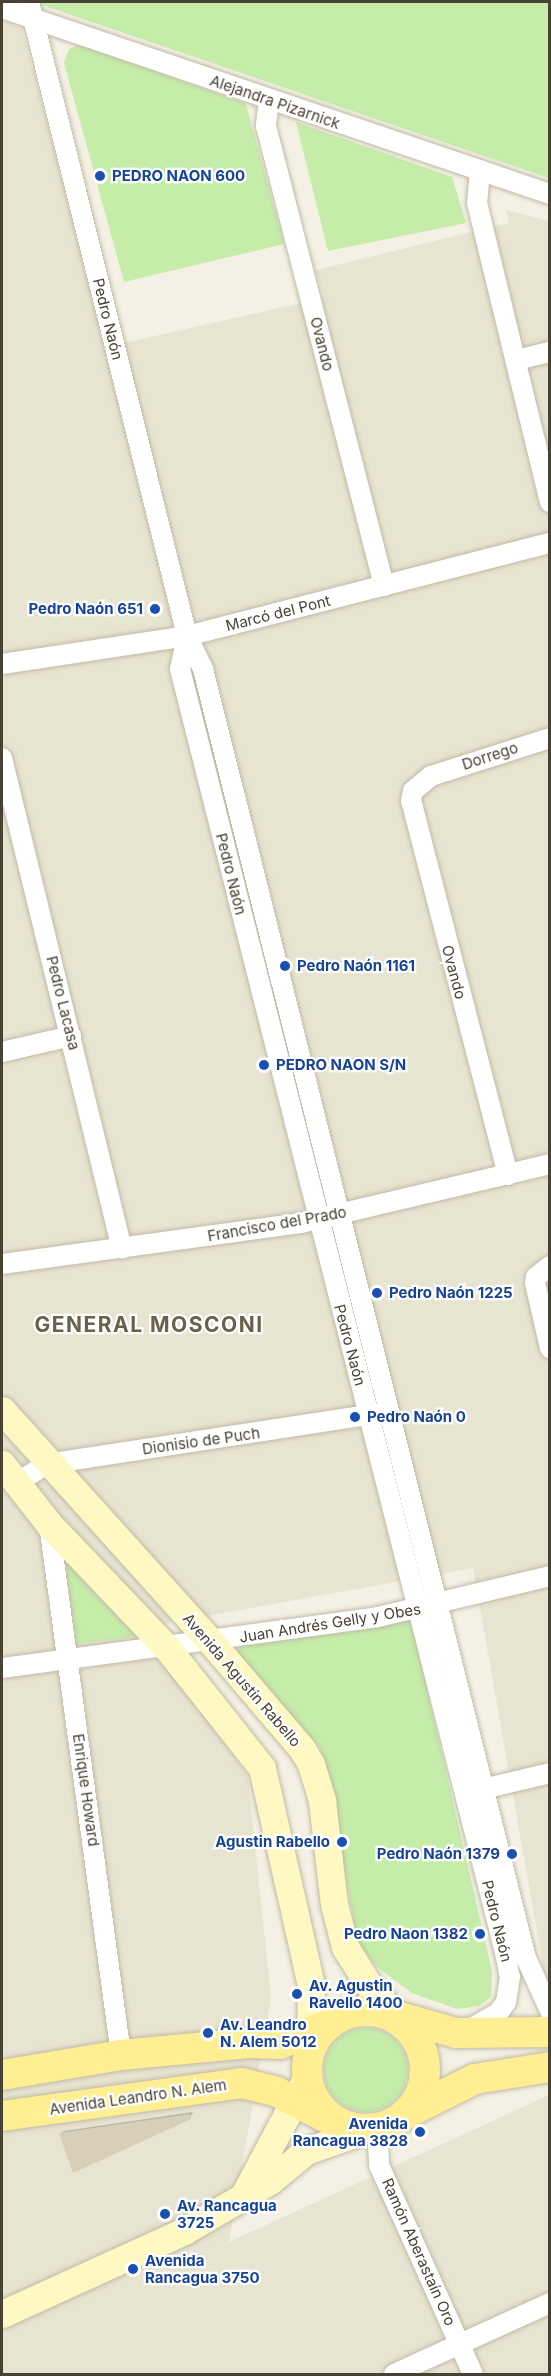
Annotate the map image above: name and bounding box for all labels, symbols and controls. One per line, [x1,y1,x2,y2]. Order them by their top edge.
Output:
street label: Alejandra Pizarnick [208,71,342,133]
place label: PEDRO NAON 600 [112,167,245,185]
marker: PEDRO NAON 600 [93,169,107,183]
street label: Pedro Naón [89,276,127,362]
street label: Ovando [307,315,337,373]
street label: Marcó del Pont [224,591,332,635]
place label: Pedro Naón 651 [28,600,143,618]
marker: Pedro Naón 651 [148,602,162,616]
street label: Dorrego [460,738,520,774]
street label: Pedro Naón [212,831,250,917]
street label: Ovando [438,943,470,1001]
street label: Pedro Lacasa [43,954,83,1052]
place label: Pedro Naón 1161 [297,957,415,975]
marker: Pedro Naón 1161 [278,959,292,973]
place label: PEDRO NAON S/N [276,1056,406,1074]
marker: PEDRO NAON S/N [257,1058,271,1072]
street label: Francisco del Prado [206,1203,348,1245]
place label: Pedro Naón 1225 [389,1284,513,1302]
marker: Pedro Naón 1225 [370,1286,384,1300]
street label: Pedro Naón [330,1302,370,1388]
district label: GENERAL MOSCONI [34,1312,264,1338]
place label: Pedro Naón 0 [367,1408,466,1426]
marker: Pedro Naón 0 [348,1410,362,1424]
street label: Dionisio de Puch [141,1424,261,1458]
street label: Juan Andrés Gelly y Obes [238,1600,422,1646]
street label: Avenida Agustín Rabello [179,1610,305,1750]
street label: Enrique Howard [69,1733,103,1847]
place label: Agustin Rabello [215,1833,330,1851]
marker: Agustin Rabello [335,1835,349,1849]
place label: Pedro Naón 1379 [377,1845,500,1863]
marker: Pedro Naón 1379 [505,1847,519,1861]
street label: Pedro Naón [478,1878,516,1964]
place label: Pedro Naon 1382 [344,1925,468,1943]
marker: Pedro Naon 1382 [473,1927,487,1941]
place label: Av. Agustin Ravello 1400 [309,1976,403,2011]
marker: Av. Agustin Ravello 1400 [290,1987,304,2001]
place label: Av. Leandro N. Alem 5012 [220,2015,317,2050]
marker: Av. Leandro N. Alem 5012 [201,2026,215,2040]
street label: Avenida Leandro N. Alem [48,2076,228,2118]
place label: Avenida Rancagua 3828 [293,2114,408,2149]
marker: Avenida Rancagua 3828 [413,2125,427,2139]
street label: Ramón Aberastaín Oro [378,2176,460,2328]
place label: Av. Rancagua 3725 [177,2196,277,2231]
marker: Av. Rancagua 3725 [158,2207,172,2221]
place label: Avenida Rancagua 3750 [145,2251,260,2286]
marker: Avenida Rancagua 3750 [126,2262,140,2276]

